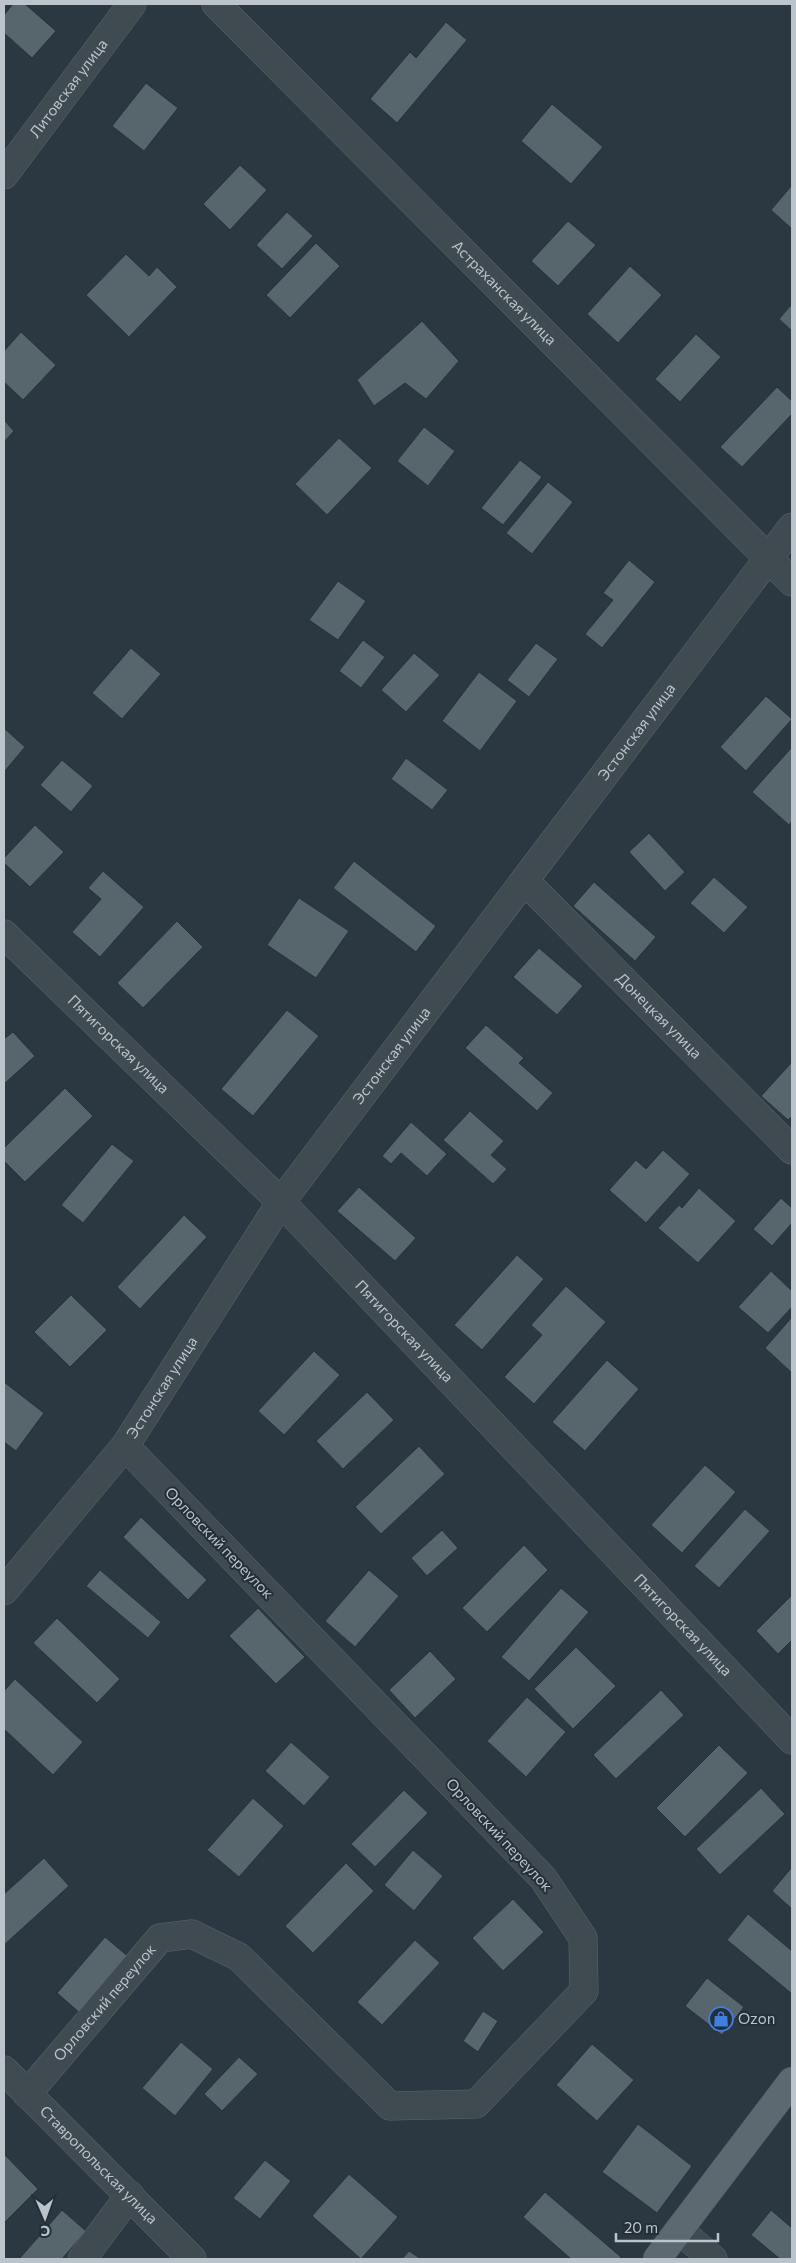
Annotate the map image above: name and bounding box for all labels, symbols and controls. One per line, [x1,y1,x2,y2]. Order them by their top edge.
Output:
street label: Литовская улица [25,35,111,141]
street label: Астраханская улица [449,236,561,348]
street label: Эстонская улица [593,679,679,784]
street label: Донецкая улица [613,969,706,1062]
street label: Пятигорская улица [65,991,173,1097]
street label: Эстонская улица [348,1003,434,1107]
street label: Пятигорская улица [352,1276,457,1386]
street label: Эстонская улица [122,1333,201,1441]
street label: Орловский переулок [162,1483,278,1602]
street label: Пятигорская улица [631,1570,736,1679]
street label: Орловский переулок [443,1774,557,1895]
street label: Орловский переулок [49,1940,159,2064]
shop icon: Ozon [708,2006,734,2032]
place label: Ozon [738,2009,775,2027]
street label: Ставропольская улица [37,2101,162,2227]
north arrow [20,2193,70,2243]
scale bar [616,2210,718,2242]
text: 20 m [624,2218,658,2236]
text: С [40,2223,51,2240]

